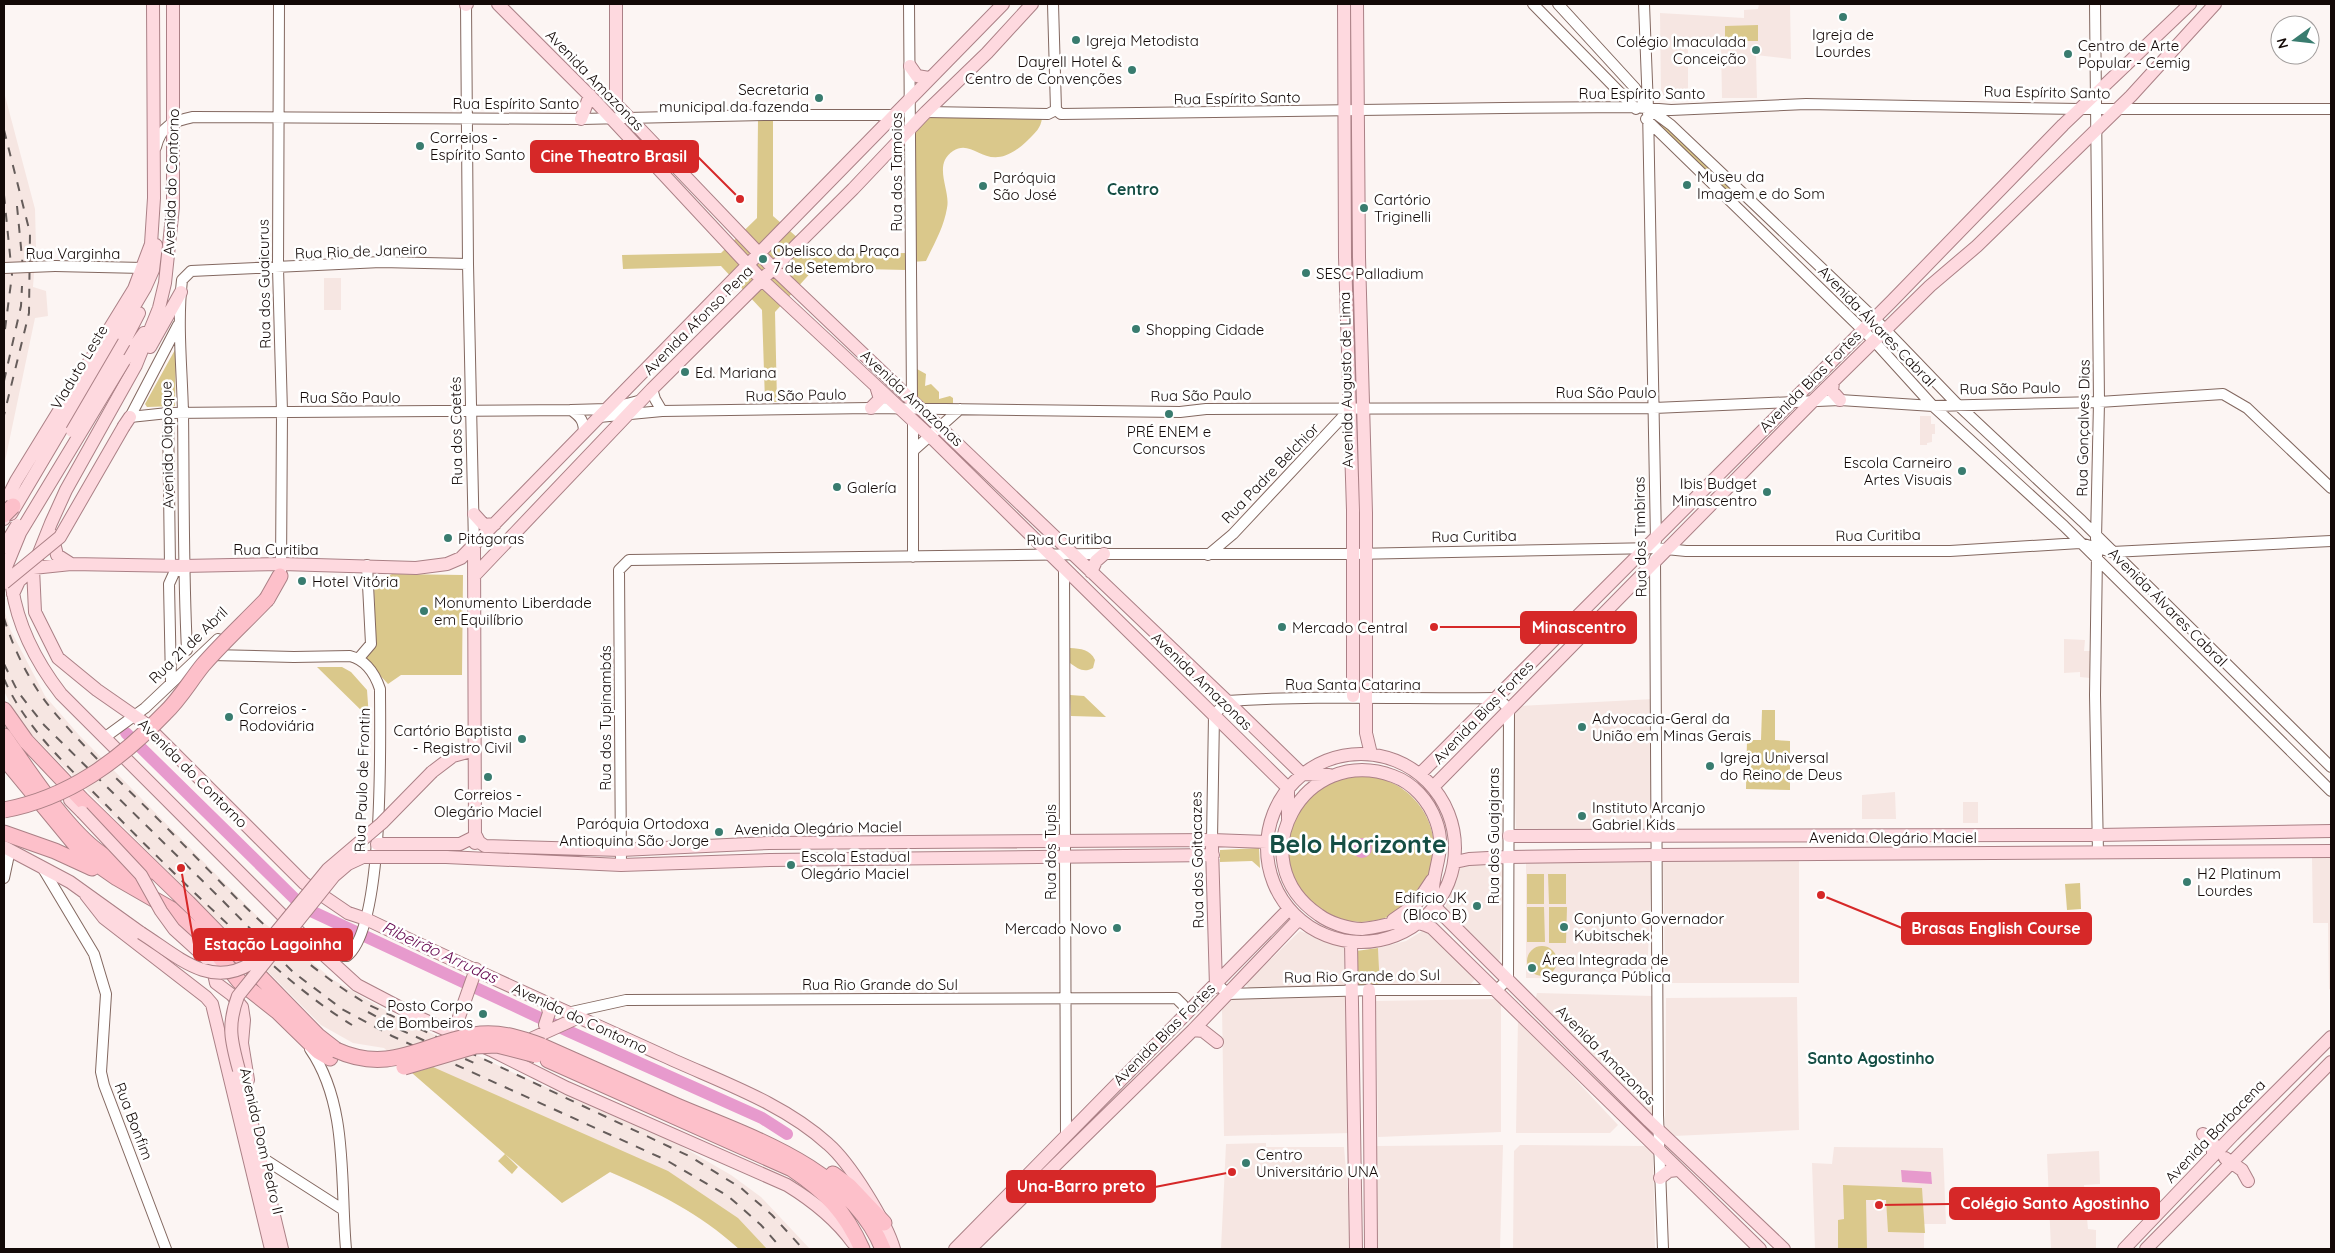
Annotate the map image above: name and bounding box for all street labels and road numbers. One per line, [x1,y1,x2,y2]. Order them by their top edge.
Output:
street label: Avenida Amazonas [542,26,648,134]
street label: Rua Espírito Santo [1983,81,2111,103]
street label: Rua Espírito Santo [1579,84,1705,103]
street label: Rua Espírito Santo [1173,87,1301,109]
street label: Rua Espírito Santo [453,94,579,113]
street label: Avenida do Contorno [159,108,183,256]
street label: Rua dos Tamoios [887,112,906,232]
street label: Rua dos Guaicurus [253,219,275,349]
street label: Rua Rio de Janeiro [295,239,427,263]
street label: Rua Varginha [26,244,120,263]
street label: Avenida Afonso Pena [639,261,757,379]
street label: Avenida Álvares Cabral [1814,262,1940,390]
street label: Avenida Augusto de Lima [1335,292,1357,468]
street label: Viaduto Leste [46,321,112,413]
street label: Avenida Bias Fortes [1755,326,1865,436]
street label: Avenida Amazonas [857,346,967,450]
street label: Rua Gonçalves Dias [2072,359,2094,497]
street label: Rua dos Caetés [446,376,466,486]
street label: Rua São Paulo [1959,378,2061,398]
street label: Avenida Oiapoque [156,381,178,509]
street label: Rua São Paulo [1556,383,1657,402]
street label: Rua São Paulo [745,385,847,405]
street label: Rua São Paulo [1150,385,1252,405]
street label: Rua São Paulo [300,388,401,407]
street label: Rua Padre Belchior [1217,419,1323,527]
street label: Rua dos Timbiras [1629,476,1651,598]
street label: Rua Curitiba [1835,525,1921,545]
street label: Rua Curitiba [1431,526,1517,546]
street label: Rua Curitiba [1026,529,1112,549]
street label: Rua Curitiba [233,540,319,559]
street label: Avenida Álvares Cabral [2104,543,2232,671]
street label: Rua 21 de Abril [145,603,231,687]
street label: Avenida Amazonas [1148,628,1256,734]
street label: Rua dos Tupinambás [596,645,615,791]
street label: Avenida Bias Fortes [1429,656,1537,768]
street label: Rua Santa Catarina [1285,675,1421,694]
street label: Rua Paulo de Frontin [350,707,374,853]
street label: Avenida do Contorno [134,714,252,832]
street label: Rua dos Guajajaras [1484,768,1503,904]
street label: Rua dos Goitacazes [1186,791,1208,929]
street label: Rua dos Tupis [1041,804,1060,900]
street label: Avenida Olegário Maciel [734,817,902,839]
street label: Avenida Olegário Maciel [1809,828,1977,847]
street label: Rua Rio Grande do Sul [1284,965,1440,987]
street label: Rua Rio Grande do Sul [802,975,958,994]
street label: Avenida do Contorno [509,978,651,1058]
street label: Avenida Bias Fortes [1109,979,1219,1089]
street label: Avenida Amazonas [1552,1001,1660,1109]
street label: Avenida Dom Pedro II [236,1066,288,1216]
street label: Avenida Barbacena [2161,1075,2269,1187]
street label: Rua Bonfim [111,1080,157,1162]

